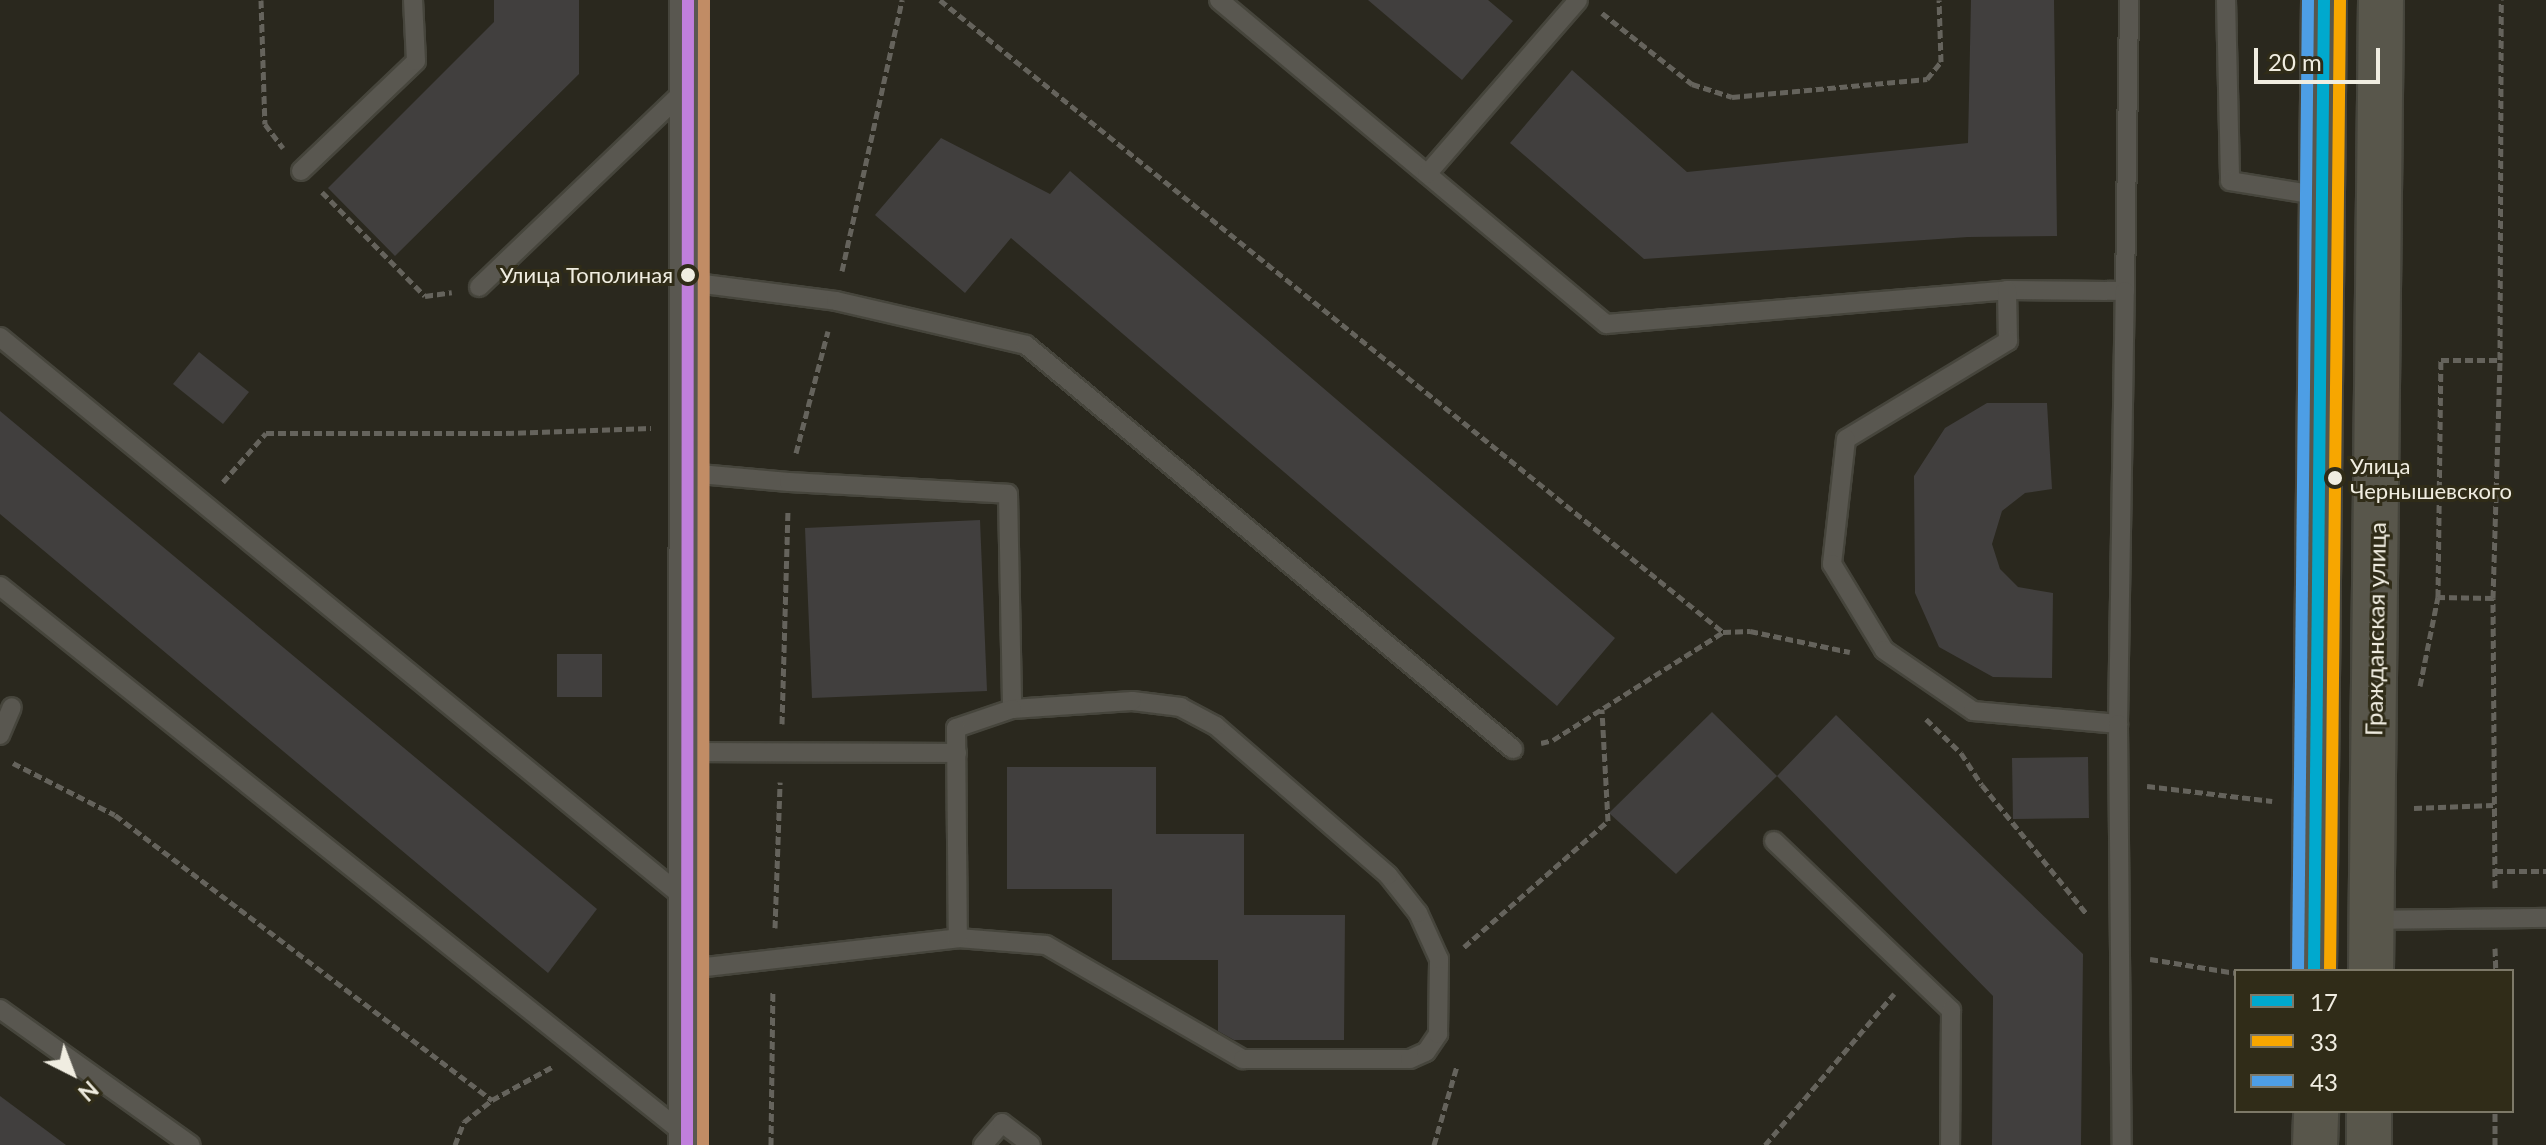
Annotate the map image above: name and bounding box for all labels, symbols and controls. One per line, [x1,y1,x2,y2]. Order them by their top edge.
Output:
scale bar [2258,32,2384,82]
text: 20 m [2268,47,2322,76]
place label: Улица Тополиная [500,262,673,288]
marker: Улица Тополиная [680,267,696,283]
place label: Улица Чернышевского [2350,452,2512,504]
marker: Улица Чернышевского [2327,470,2343,486]
street label: Гражданская улица [2359,522,2391,736]
legend [2234,969,2514,1113]
text: 17 [2310,987,2338,1016]
text: 33 [2310,1027,2338,1056]
north arrow [32,1033,112,1113]
text: 43 [2310,1067,2338,1096]
text: N [73,1075,104,1107]

